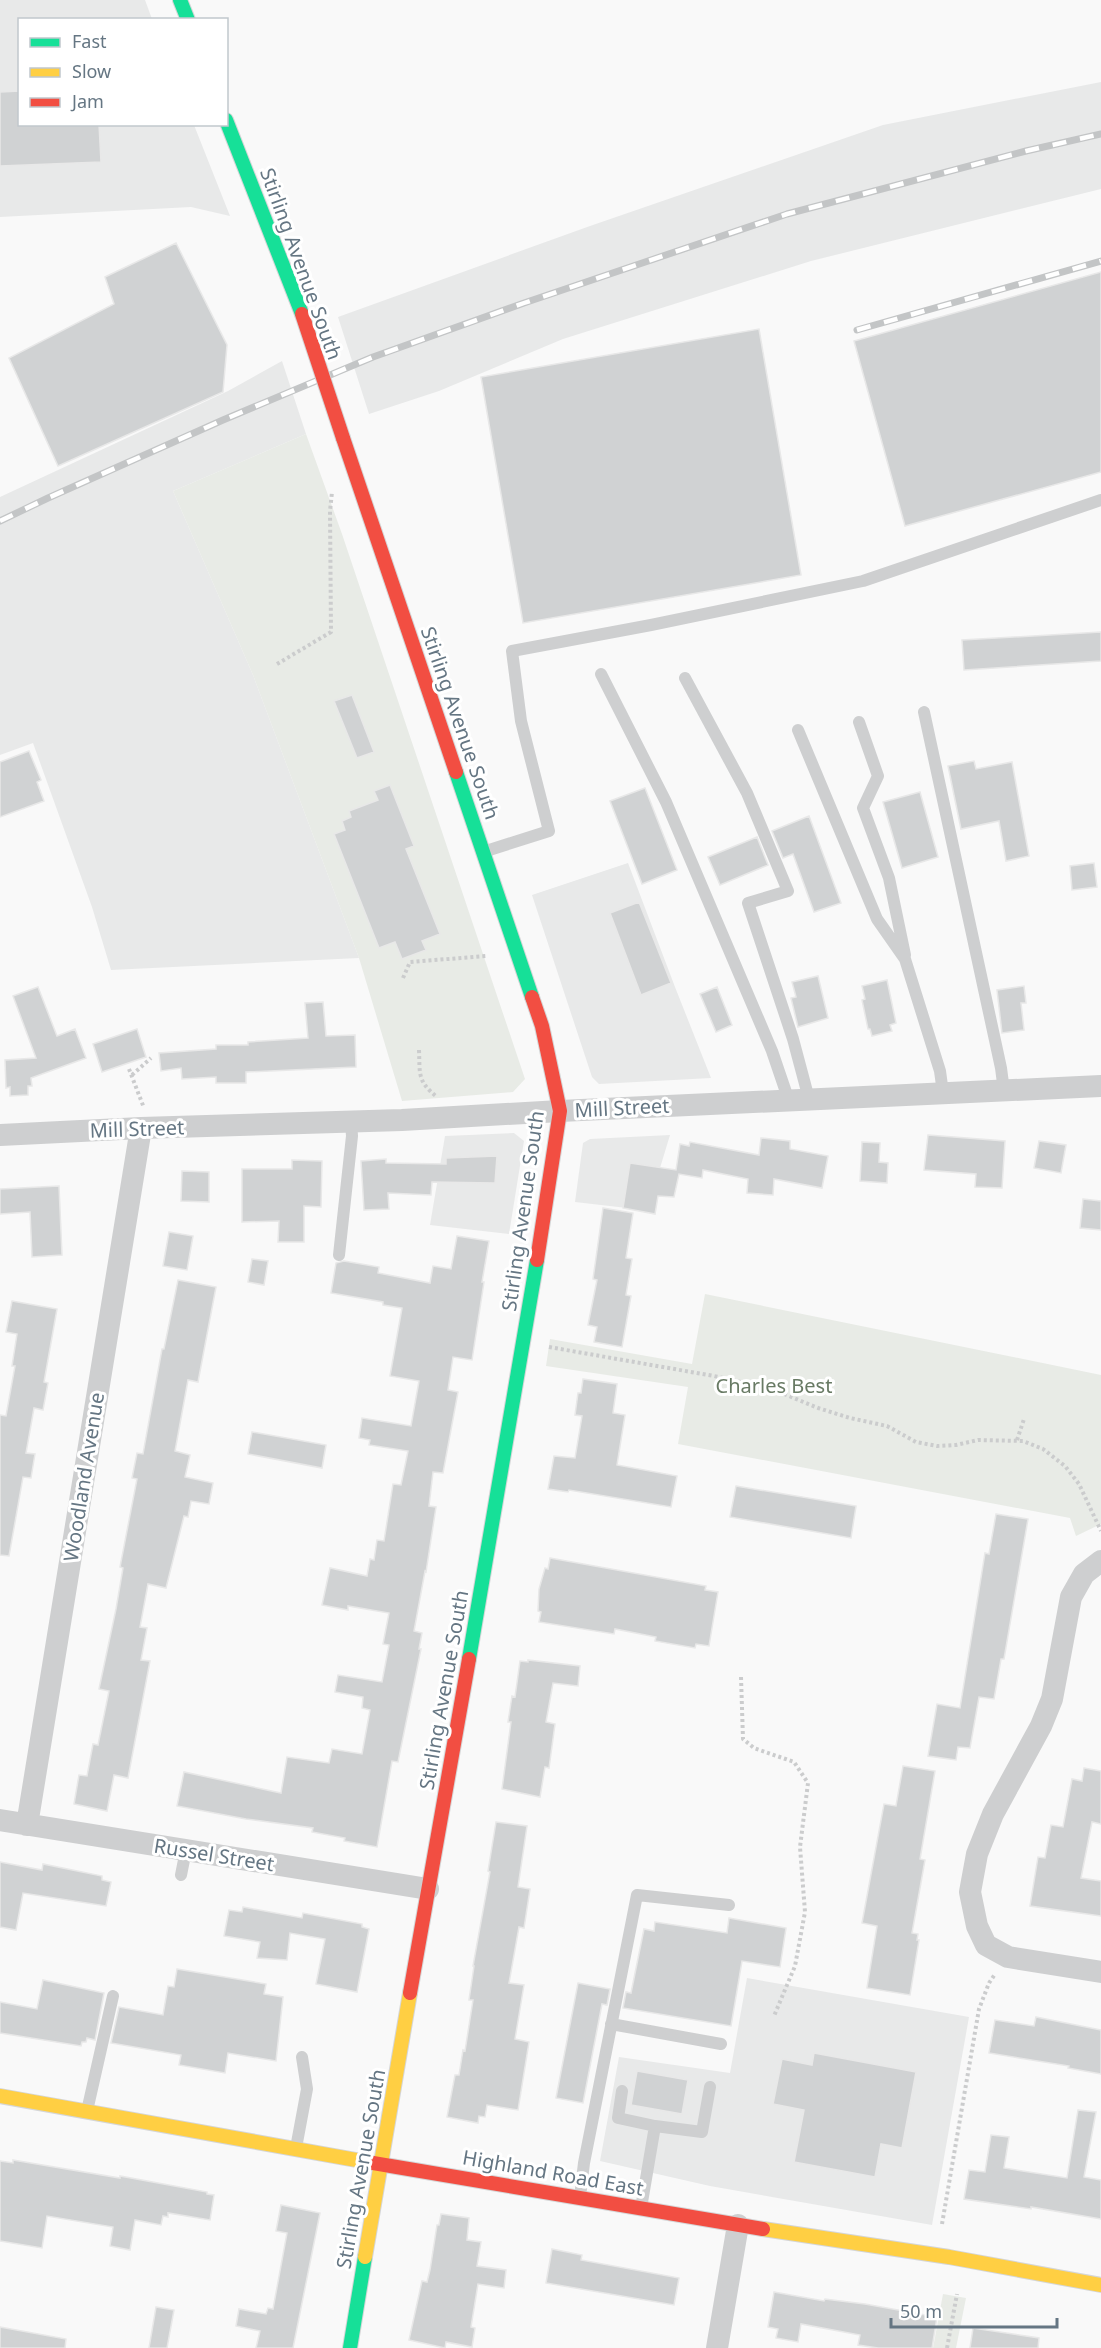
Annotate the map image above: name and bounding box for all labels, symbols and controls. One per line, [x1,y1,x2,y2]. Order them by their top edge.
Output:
legend [18,18,228,126]
text: Fast [72,29,107,53]
text: Slow [72,59,111,83]
text: Jam [70,89,104,113]
street label: Stirling Avenue South [254,164,349,363]
street label: Stirling Avenue South [415,623,506,823]
street label: Mill Street [574,1092,670,1123]
street label: Stirling Avenue South [495,1109,550,1313]
street label: Mill Street [89,1113,185,1144]
park label: Charles Best [716,1372,832,1399]
street label: Woodland Avenue [57,1390,110,1564]
street label: Stirling Avenue South [413,1588,474,1792]
street label: Russel Street [152,1832,276,1877]
street label: Stirling Avenue South [330,2067,391,2271]
street label: Highland Road East [460,2143,646,2202]
scale bar [891,2291,1058,2329]
text: 50 m [900,2299,942,2323]

